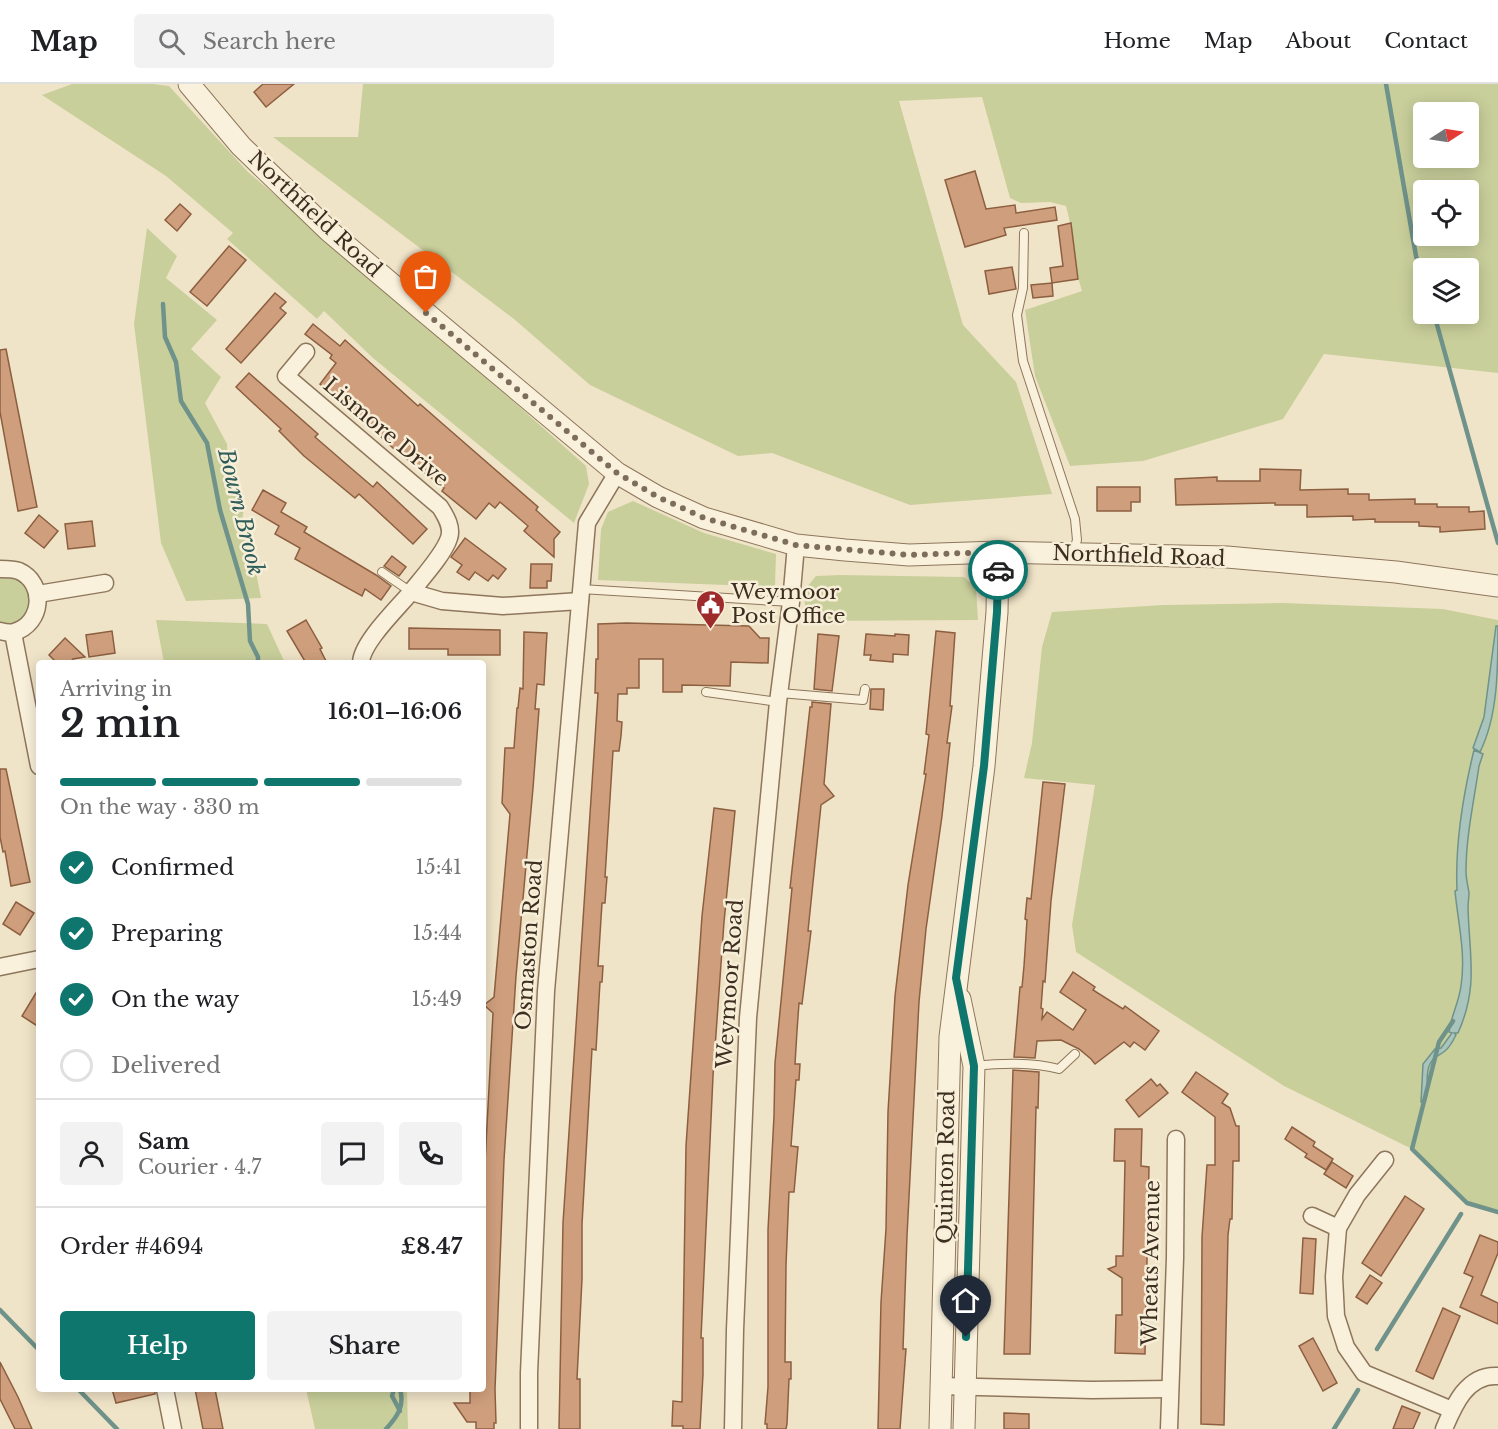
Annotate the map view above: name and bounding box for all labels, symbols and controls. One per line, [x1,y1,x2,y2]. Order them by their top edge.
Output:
search box [134,14,554,68]
text: Map [30,24,98,59]
icon: search [155,25,188,58]
text: Search here [203,28,336,55]
text: Home [1104,28,1171,54]
text: Map [1204,28,1252,54]
text: About [1285,28,1351,54]
text: Contact [1384,28,1468,54]
north arrow [1413,102,1479,168]
map controls [1413,102,1479,324]
street label: Northfield Road [243,145,387,283]
button: locate [1413,180,1479,246]
pin [400,251,451,313]
button: layers [1413,258,1479,324]
icon: bag [409,260,442,293]
street label: Lismore Drive [318,372,454,492]
water label: Bourn Brook [212,445,270,578]
courier [968,540,1028,600]
street label: Northfield Road [1052,540,1226,572]
icon: car [982,554,1015,587]
place label: Weymoor Post Office [730,579,846,629]
public building icon: Weymoor Post Office [694,588,726,630]
text: Arriving in [60,677,172,701]
text: 16:01–16:06 [328,698,462,725]
text: 2 min [60,699,180,748]
text: On the way · 330 m [60,795,259,819]
icon: check [60,851,93,884]
text: Confirmed [111,854,234,881]
text: 15:41 [415,855,462,879]
street label: Osmaston Road [510,859,548,1031]
street label: Weymoor Road [711,898,749,1071]
icon: check [60,917,93,950]
text: Preparing [111,920,222,947]
text: 15:44 [413,921,462,945]
icon: check [60,983,93,1016]
text: On the way [111,986,239,1013]
text: 15:49 [411,987,462,1011]
text: Delivered [111,1052,221,1079]
street label: Quinton Road [932,1090,960,1244]
button: person [60,1122,123,1185]
button: chat [321,1122,384,1185]
button: phone [399,1122,462,1185]
text: Sam [138,1128,190,1155]
text: Courier · 4.7 [138,1155,261,1179]
street label: Wheats Avenue [1137,1180,1165,1347]
text: Order #4694 [60,1233,203,1260]
text: £8.47 [401,1233,462,1260]
pin [940,1275,991,1337]
icon: home [949,1284,982,1317]
button: Help [60,1311,255,1380]
button: Share [267,1311,462,1380]

